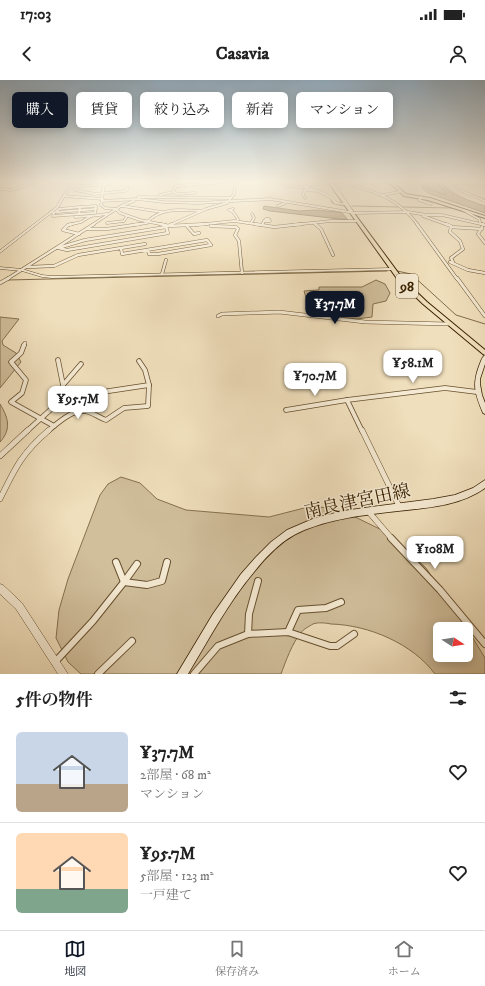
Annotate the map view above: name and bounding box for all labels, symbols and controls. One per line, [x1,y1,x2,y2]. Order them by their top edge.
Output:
text: 17:03 [20,5,51,24]
icon: back [16,43,38,65]
text: Casavia [216,43,269,65]
icon: person [447,43,469,65]
chip: 購入 [12,92,68,128]
chip: 賃貸 [76,92,132,128]
chip: 絞り込み [140,92,224,128]
chip: 新着 [232,92,288,128]
chip: マンション [296,92,393,128]
road number: 98 [396,274,418,298]
pin: ¥37.7M [302,291,368,325]
text: ¥37.7M [314,296,356,312]
pin: ¥58.1M [380,350,446,384]
text: ¥58.1M [392,355,434,371]
pin: ¥70.7M [282,363,348,397]
text: ¥70.7M [293,368,337,384]
pin: ¥95.7M [45,386,111,420]
text: ¥95.7M [57,391,99,407]
street label: 南良津宮田線 [302,480,412,524]
pin: ¥108M [407,536,463,570]
text: ¥108M [416,541,454,557]
north arrow [433,622,473,662]
map controls [433,622,473,662]
icon: filters [447,687,469,709]
text: 5件の物件 [16,689,92,711]
text: ¥37.7M [140,742,194,764]
icon: home [48,748,96,796]
icon: heart [447,761,469,783]
text: 2部屋 · 68 m² [140,767,211,783]
text: マンション [140,786,204,802]
text: ¥95.7M [140,843,195,865]
icon: home [48,849,96,897]
icon: heart [447,862,469,884]
text: 5部屋 · 123 m² [140,868,214,884]
text: 一戸建て [140,887,192,903]
tab: 地図 [64,938,86,979]
tab: 保存済み [215,938,259,979]
tab: ホーム [388,938,421,979]

